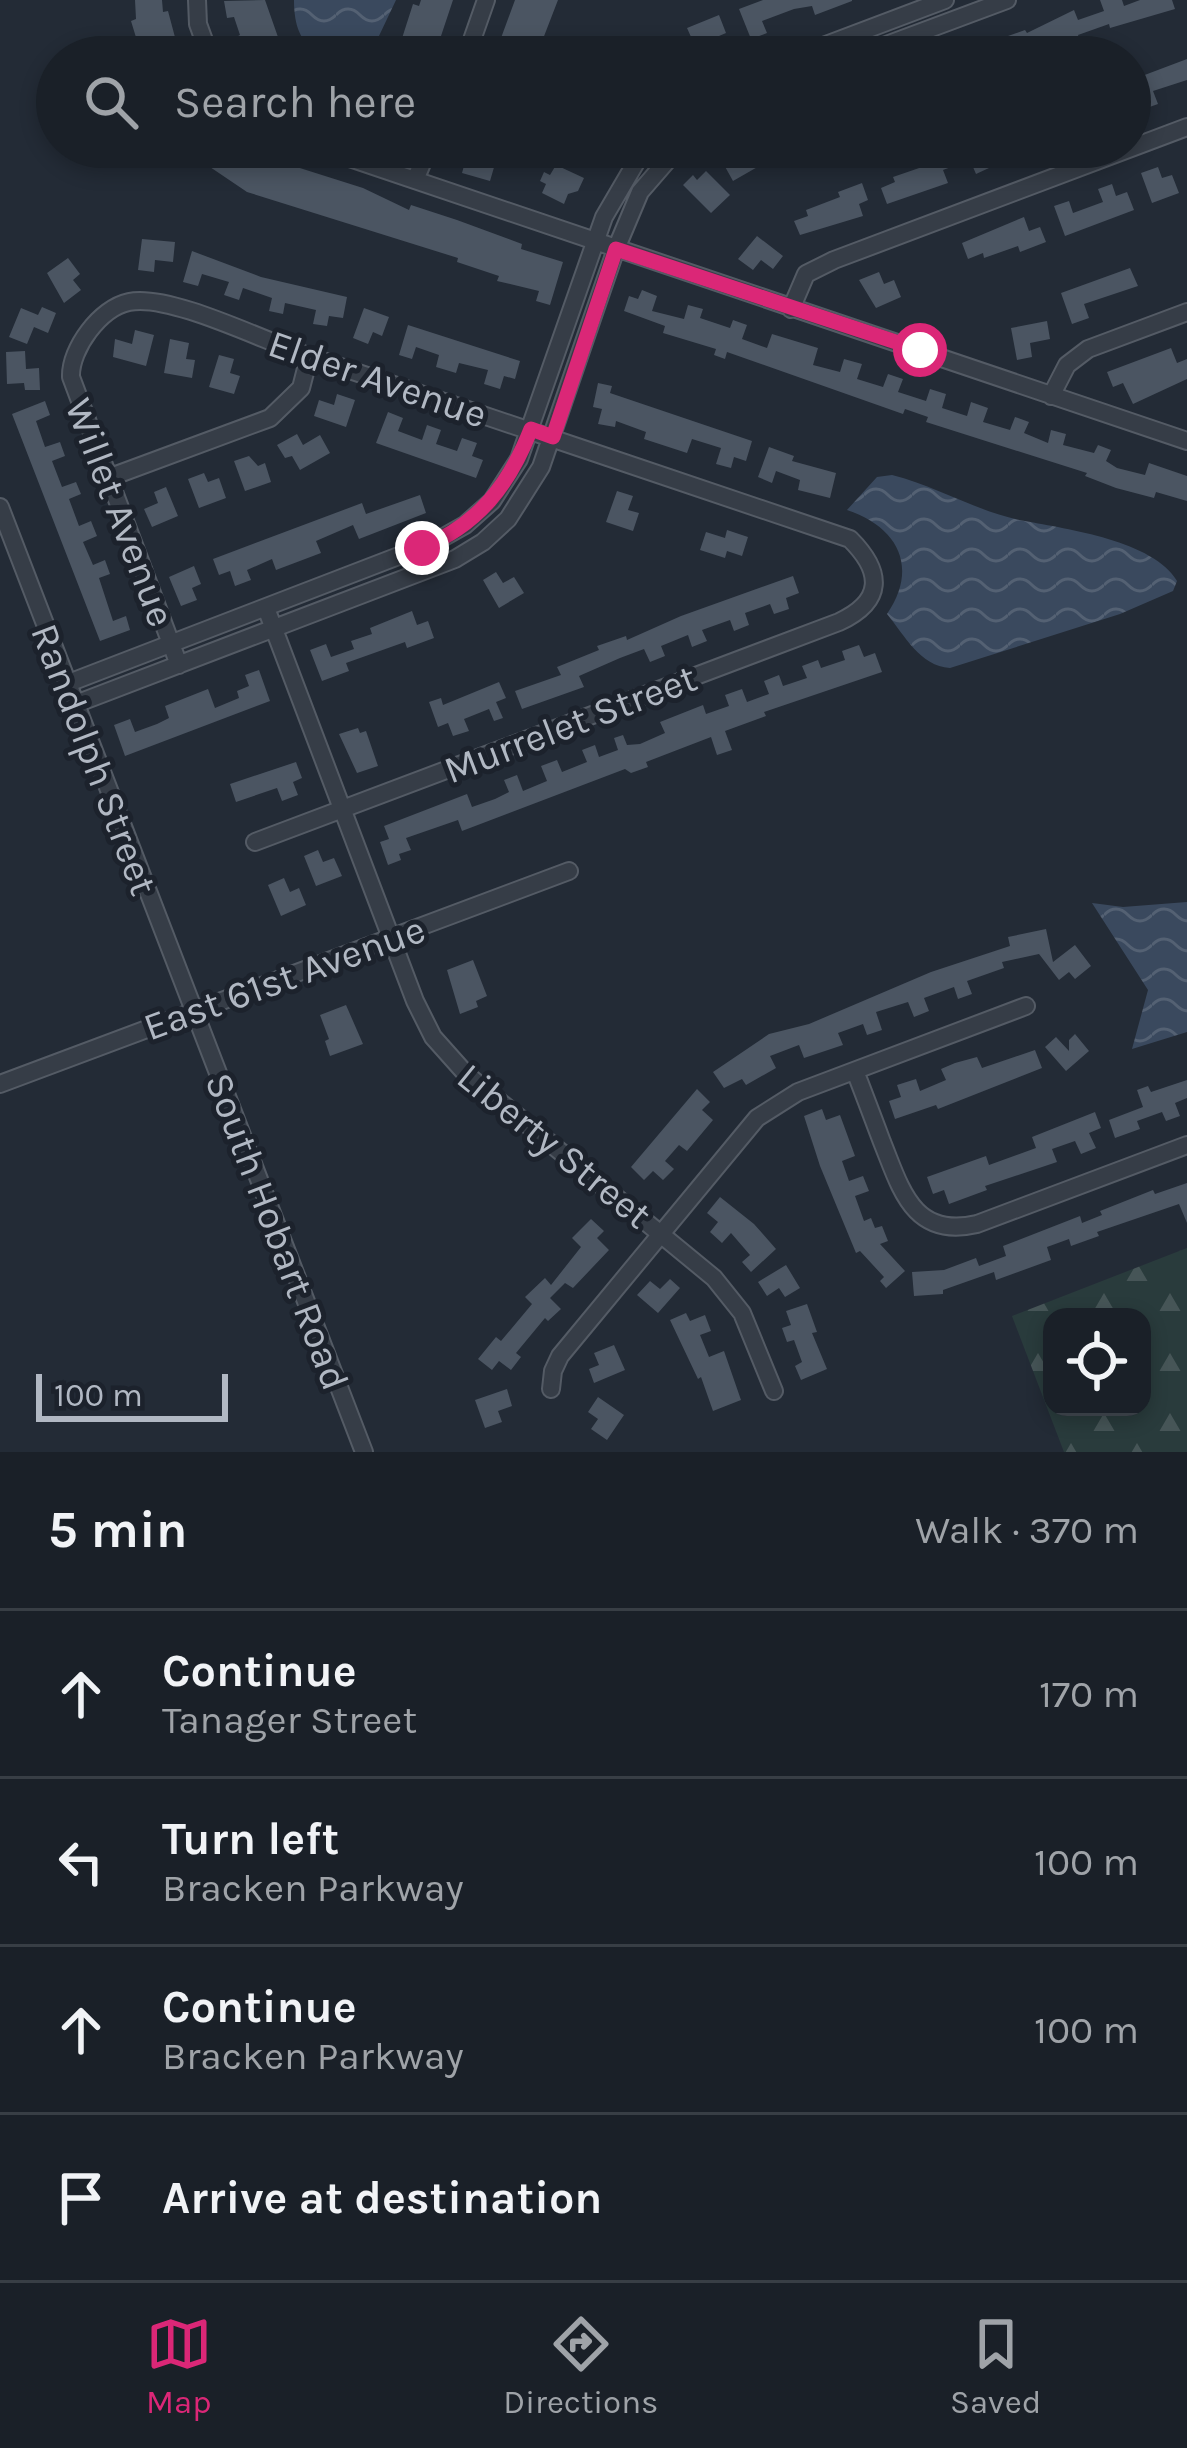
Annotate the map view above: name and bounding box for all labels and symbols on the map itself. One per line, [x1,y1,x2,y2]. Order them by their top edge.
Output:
street label: Elder Avenue [263,320,493,438]
route start [893,323,947,377]
street label: Willet Avenue [55,392,185,633]
route end [395,521,449,575]
street label: Randolph Street [21,617,167,902]
street label: Murrelet Street [438,655,703,793]
street label: East 61st Avenue [137,906,431,1050]
street label: Liberty Street [448,1054,661,1238]
street label: South Hobart Road [195,1066,359,1396]
scale bar [36,1368,228,1421]

